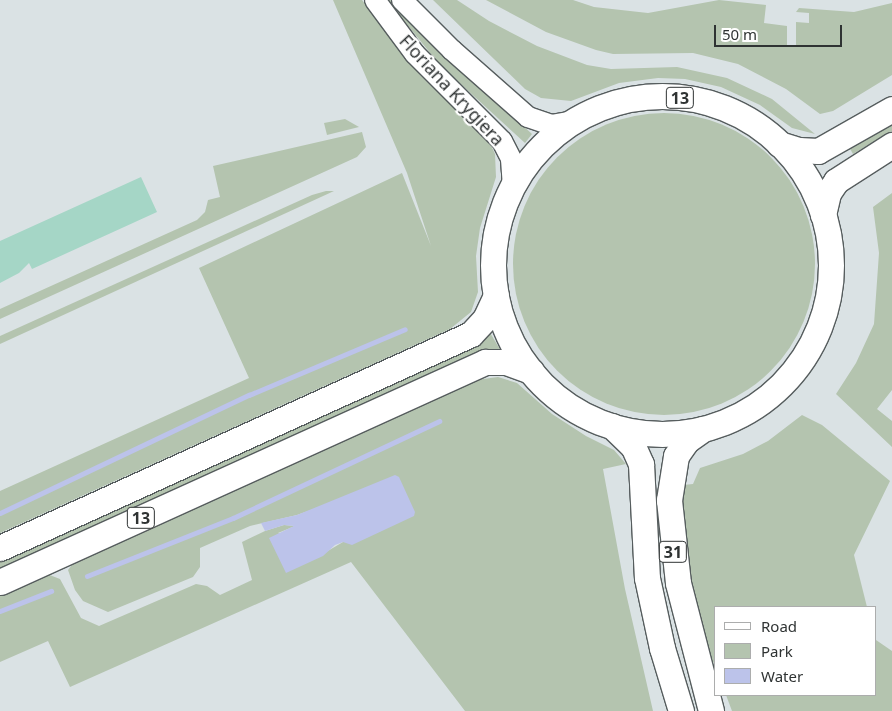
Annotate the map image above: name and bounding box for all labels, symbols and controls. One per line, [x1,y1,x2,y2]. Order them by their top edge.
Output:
scale bar [717,15,844,47]
text: 50 m [722,24,757,44]
street label: Floriana Krygiera [395,30,509,150]
road number: 13 [665,85,695,112]
road number: 13 [126,504,156,532]
road number: 31 [658,538,688,566]
legend [714,606,877,696]
text: Road [761,616,797,636]
text: Park [761,641,793,661]
text: Water [761,666,803,686]

